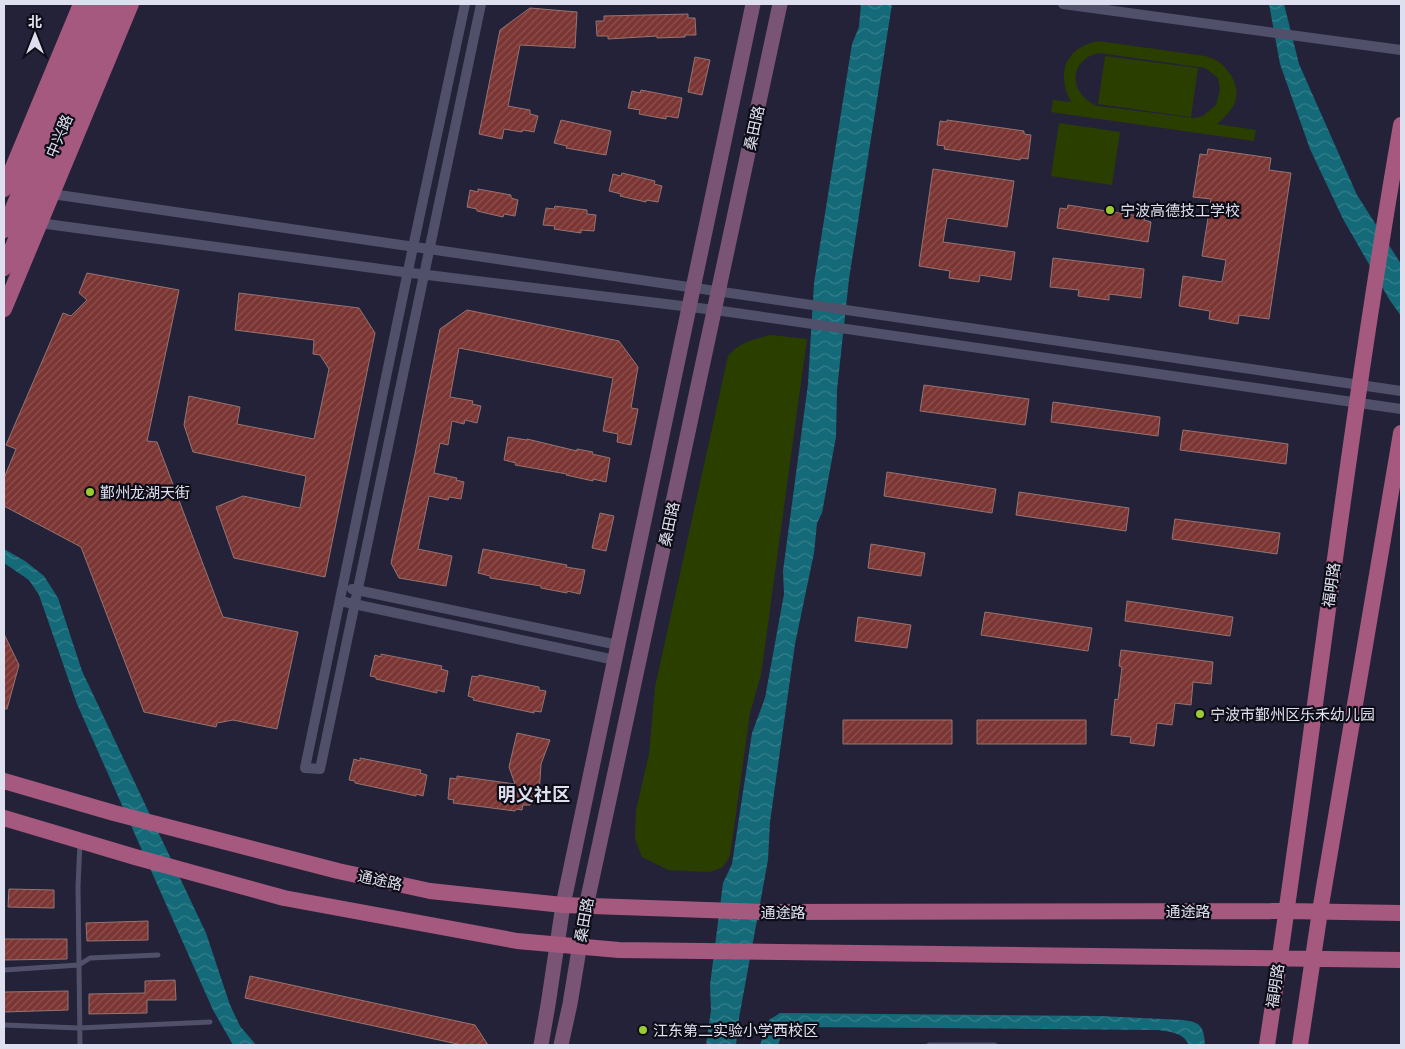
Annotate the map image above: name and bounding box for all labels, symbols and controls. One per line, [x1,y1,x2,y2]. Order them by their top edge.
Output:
north arrow [10,10,60,60]
text: 北 [28,14,42,30]
street label: 桑田路 [741,104,767,152]
street label: 中兴路 [42,112,76,160]
place label: 宁波高德技工学校 [1120,202,1240,219]
marker: 宁波高德技工学校 [1104,204,1116,216]
place label: 鄞州龙湖天街 [100,484,190,501]
marker: 鄞州龙湖天街 [84,486,96,498]
street label: 桑田路 [656,500,682,548]
street label: 福明路 [1319,562,1343,608]
place label: 宁波市鄞州区乐禾幼儿园 [1210,706,1375,723]
marker: 宁波市鄞州区乐禾幼儿园 [1194,708,1206,720]
district label: 明义社区 [498,784,570,805]
street label: 通途路 [356,867,404,893]
street label: 桑田路 [572,896,596,944]
street label: 通途路 [1165,903,1211,920]
street label: 通途路 [760,904,806,921]
street label: 福明路 [1263,962,1287,1010]
place label: 江东第二实验小学西校区 [653,1022,818,1039]
marker: 江东第二实验小学西校区 [637,1024,649,1036]

